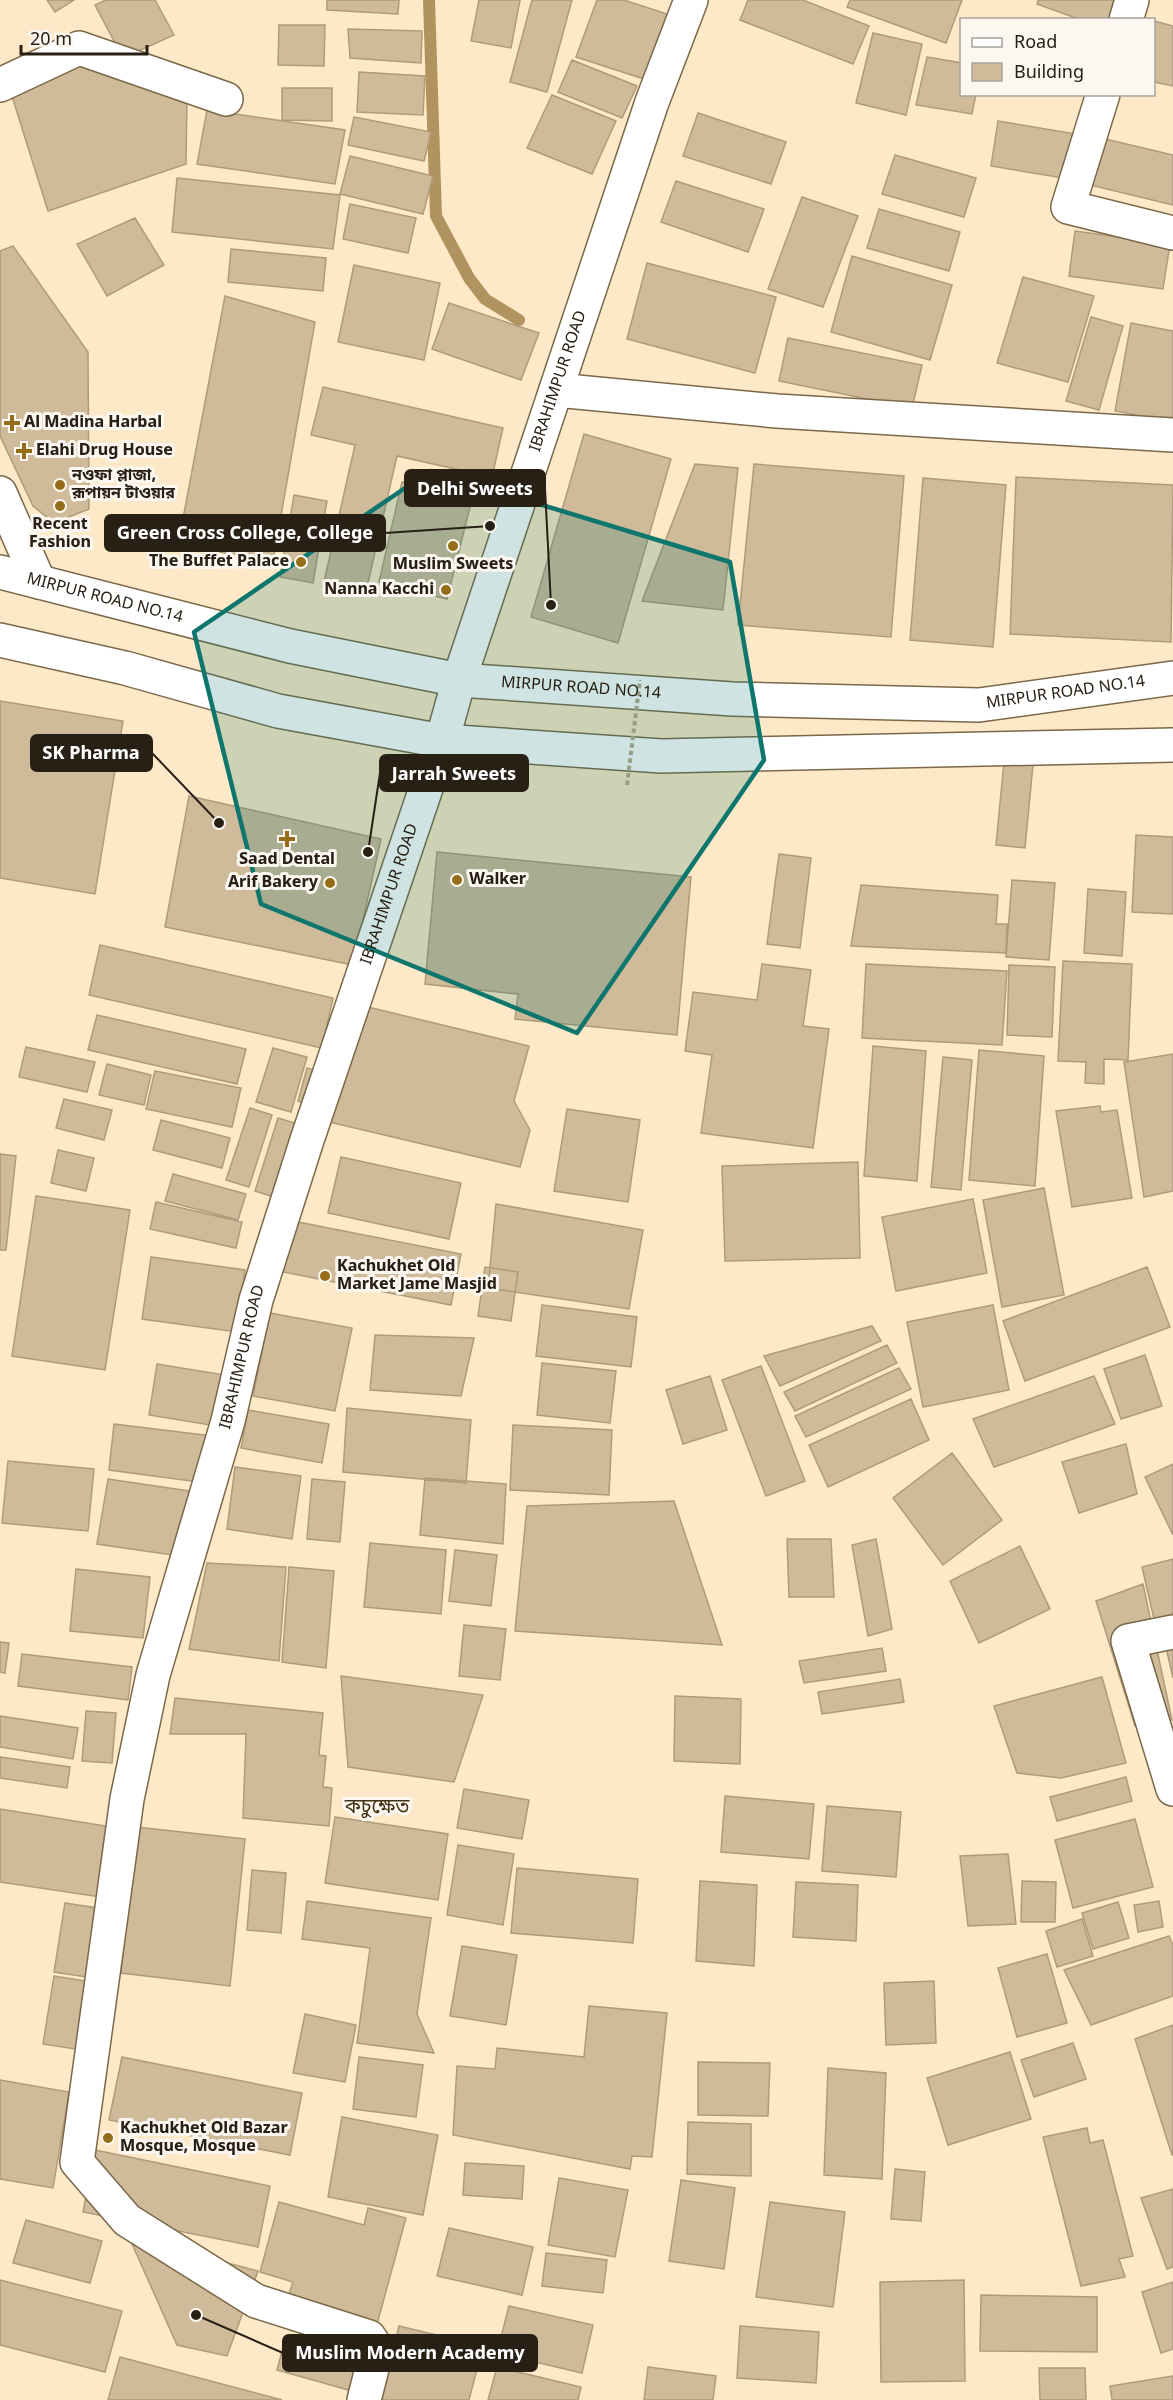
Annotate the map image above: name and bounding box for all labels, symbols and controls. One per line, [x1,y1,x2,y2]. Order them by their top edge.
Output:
scale bar [21,18,147,56]
legend [960,18,1155,96]
text: 20 m [30,28,72,52]
text: Road [1014,31,1057,55]
text: Building [1014,61,1084,85]
street label: IBRAHIMPUR ROAD [525,308,592,455]
place label: Al Madina Harbal [24,412,162,434]
marker: Al Madina Harbal [5,416,19,430]
place label: Elahi Drug House [36,440,173,462]
marker: Elahi Drug House [17,444,31,458]
place label: নওফা প্লাজা, রূপায়ন টাওয়ার [71,465,175,505]
callout: Delhi Sweets [405,470,545,506]
marker: নওফা প্লাজা, রূপায়ন টাওয়ার [53,478,67,492]
text: Delhi Sweets [417,478,533,502]
marker: Recent Fashion [53,499,67,513]
place label: Recent Fashion [29,514,91,554]
callout: Green Cross College, College [105,515,385,551]
text: Green Cross College, College [117,522,373,546]
marker: Muslim Sweets [446,539,460,553]
place label: The Buffet Palace [149,551,289,573]
place label: Muslim Sweets [393,554,513,576]
marker: The Buffet Palace [294,555,308,569]
street label: MIRPUR ROAD NO.14 [24,568,185,629]
place label: Nanna Kacchi [324,579,434,601]
marker: Nanna Kacchi [439,583,453,597]
street label: MIRPUR ROAD NO.14 [985,671,1147,715]
street label: MIRPUR ROAD NO.14 [500,672,662,705]
callout: SK Pharma [31,735,152,771]
text: SK Pharma [42,742,140,766]
callout: Jarrah Sweets [380,755,528,791]
text: Jarrah Sweets [390,763,516,787]
street label: IBRAHIMPUR ROAD [356,821,424,968]
marker: Saad Dental [278,830,296,848]
place label: Saad Dental [239,849,335,871]
place label: Walker [469,869,527,891]
place label: Arif Bakery [228,872,319,894]
marker: Walker [450,873,464,887]
marker: Arif Bakery [323,876,337,890]
place label: Kachukhet Old Market Jame Masjid [337,1256,497,1296]
marker: Kachukhet Old Market Jame Masjid [318,1269,332,1283]
street label: IBRAHIMPUR ROAD [215,1282,271,1432]
district label: কচুক্ষেত [344,1795,410,1821]
place label: Kachukhet Old Bazar Mosque, Mosque [120,2118,288,2158]
marker: Kachukhet Old Bazar Mosque, Mosque [101,2131,115,2145]
callout: Muslim Modern Academy [283,2335,537,2371]
text: Muslim Modern Academy [295,2342,525,2366]

